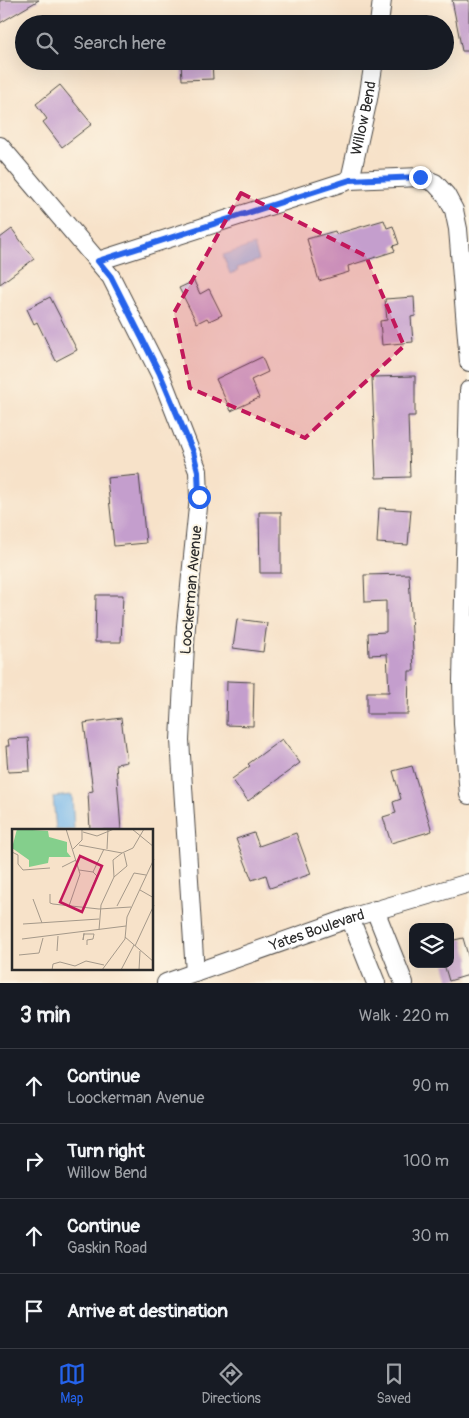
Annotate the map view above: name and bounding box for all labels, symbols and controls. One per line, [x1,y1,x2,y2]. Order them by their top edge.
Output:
search box [15,15,454,70]
icon: search [33,29,61,57]
text: Search here [73,31,166,55]
street label: Willow Bend [347,80,381,157]
route end [409,166,432,189]
route start [188,486,211,509]
street label: Loockerman Avenue [176,524,207,655]
inset map [12,829,154,971]
street label: Yates Boulevard [266,905,367,956]
map controls [409,923,454,968]
button: layers [409,923,454,968]
text: 3 min [20,1002,70,1029]
text: Walk · 220 m [359,1006,449,1026]
text: Continue [67,1064,140,1088]
icon: ahead [20,1072,48,1100]
text: 90 m [412,1076,449,1096]
text: Loockerman Avenue [67,1088,205,1108]
text: Turn right [67,1139,145,1163]
icon: right [20,1147,48,1175]
text: 100 m [403,1151,449,1171]
text: Willow Bend [67,1163,147,1183]
text: Continue [67,1214,140,1238]
icon: ahead [20,1222,48,1250]
text: 30 m [411,1226,449,1246]
text: Gaskin Road [67,1238,147,1258]
icon: arrive [20,1297,48,1325]
text: Arrive at destination [67,1299,228,1323]
tab: Map [58,1360,86,1407]
tab: Directions [201,1360,261,1407]
tab: Saved [376,1360,411,1407]

